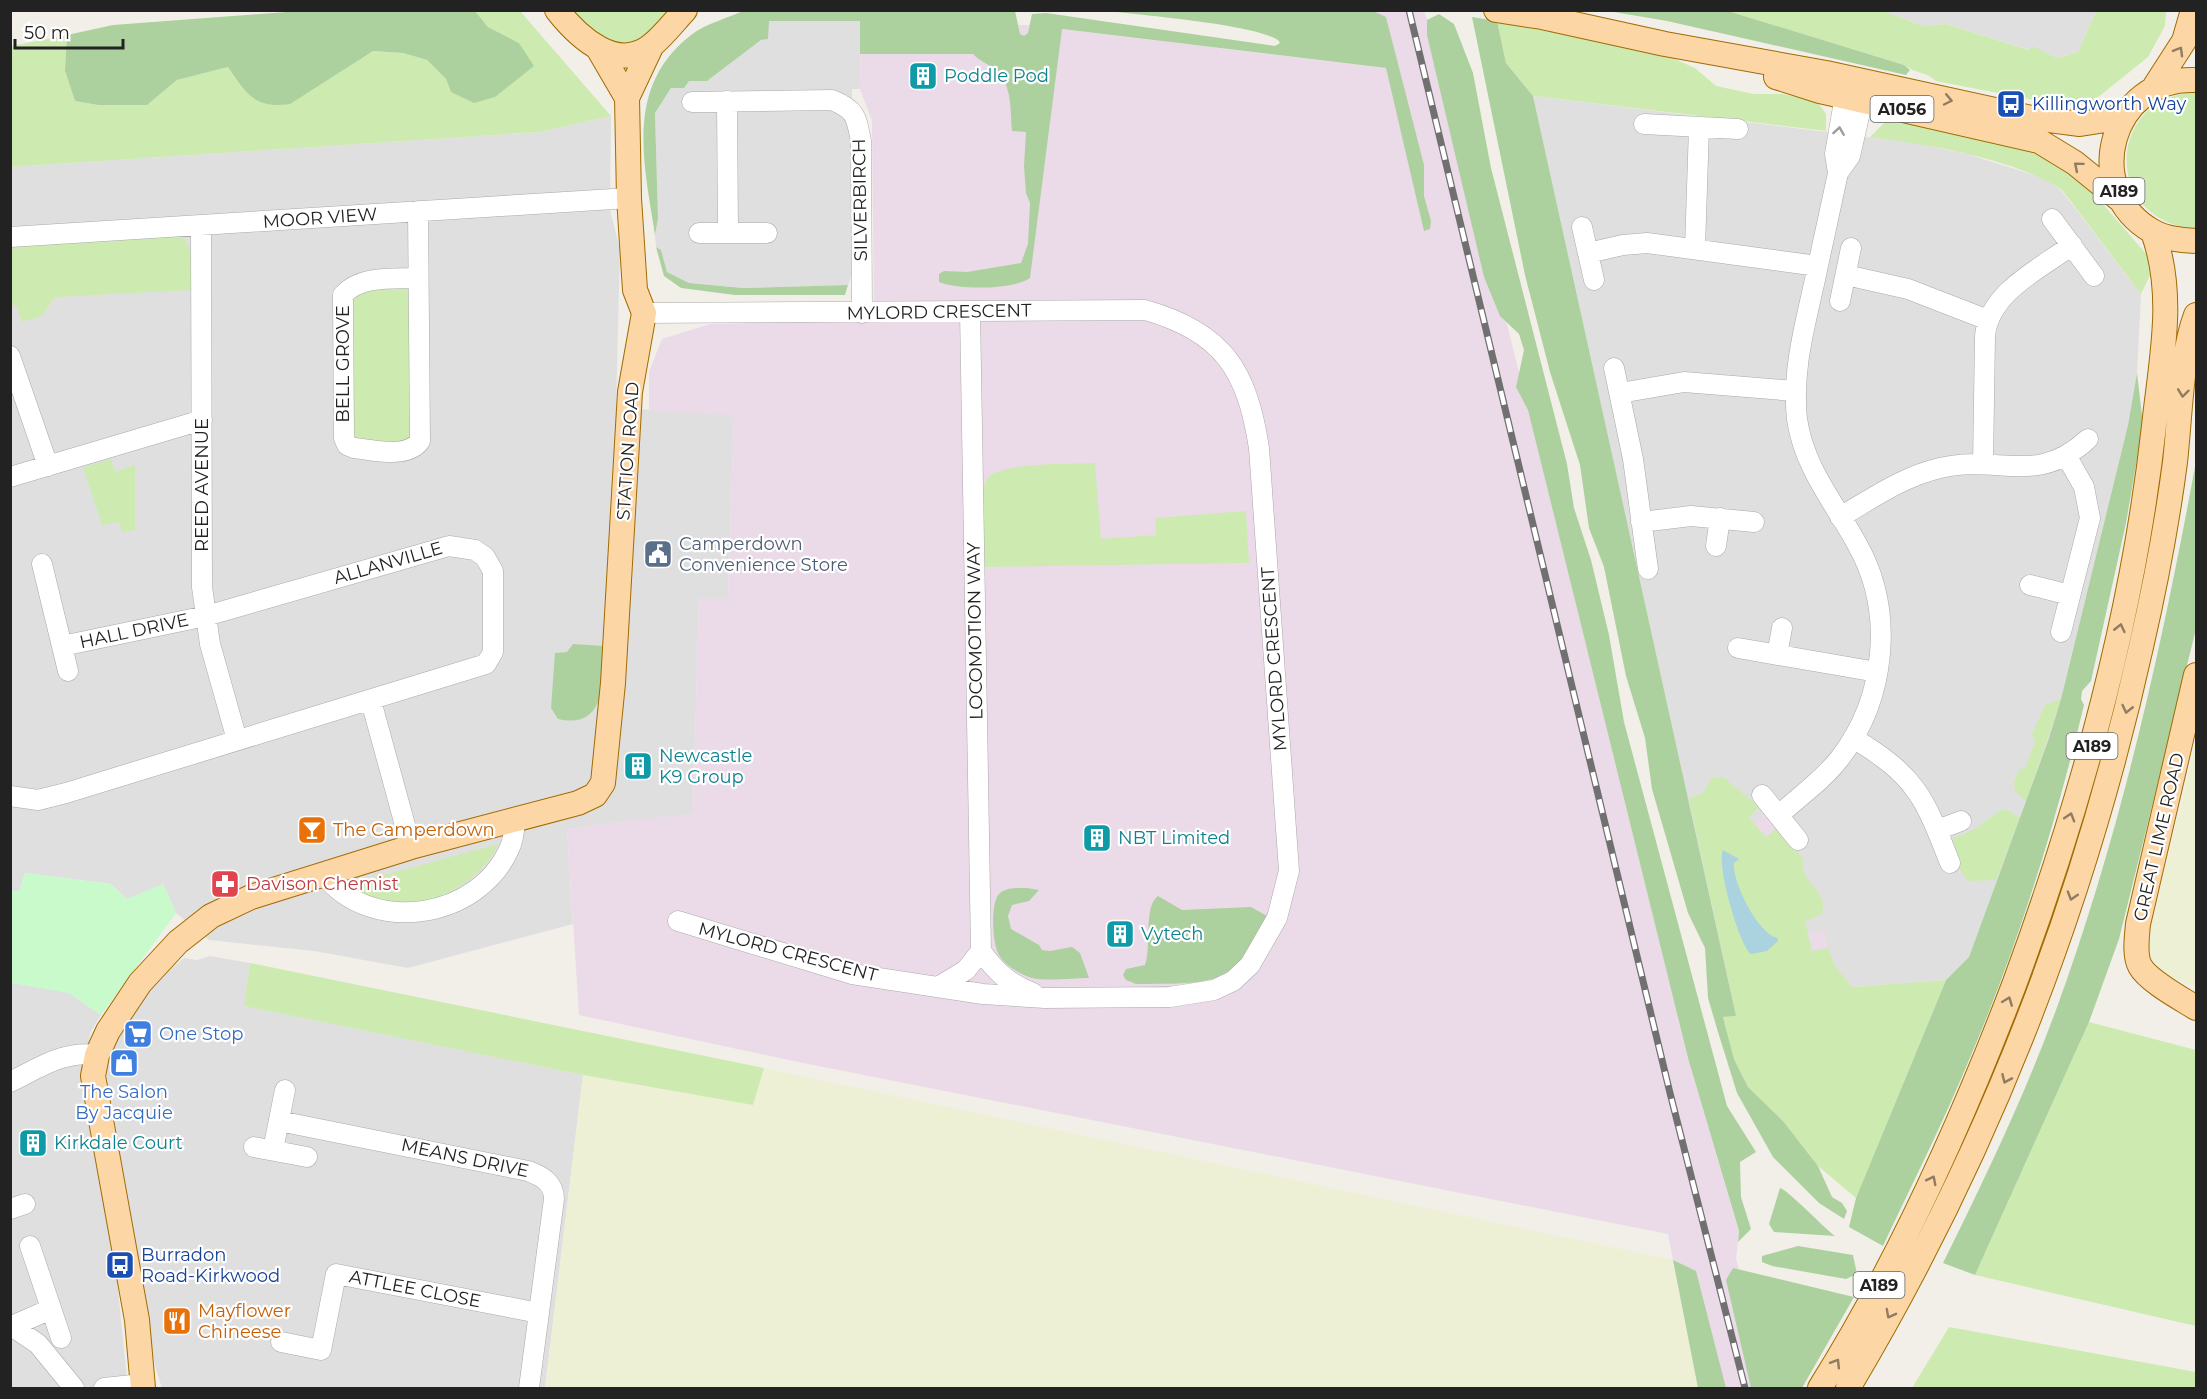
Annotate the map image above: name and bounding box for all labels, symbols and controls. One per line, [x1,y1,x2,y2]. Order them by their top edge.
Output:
scale bar [15,12,123,50]
text: 50 m [24,22,70,44]
one-way arrow [2172,46,2183,57]
building icon: Poddle Pod [907,60,939,92]
place label: Poddle Pod [944,65,1049,87]
bus stop icon: Killingworth Way [1995,88,2027,120]
one-way arrow [1943,93,1953,106]
place label: Killingworth Way [2032,93,2186,115]
road number: A1056 [1870,96,1934,122]
one-way arrow [1832,126,1845,136]
street label: SILVERBIRCH [848,138,872,262]
one-way arrow [2074,162,2085,173]
road number: A189 [2094,178,2144,204]
street label: MOOR VIEW [262,203,378,233]
street label: MYLORD CRESCENT [846,299,1032,325]
street label: BELL GROVE [332,305,354,423]
street label: STATION ROAD [612,381,644,521]
one-way arrow [2178,389,2190,398]
street label: REED AVENUE [191,418,213,552]
place label: Camperdown Convenience Store [679,533,848,576]
street label: ALLANVILLE [331,537,445,589]
public building icon: Camperdown Convenience Store [642,538,674,570]
street label: LOCOMOTION WAY [962,541,988,720]
street label: MYLORD CRESCENT [1257,565,1291,752]
street label: HALL DRIVE [78,609,190,653]
one-way arrow [2113,623,2126,633]
one-way arrow [2121,704,2134,714]
road number: A189 [2066,733,2118,759]
place label: Newcastle K9 Group [659,745,753,788]
building icon: Newcastle K9 Group [622,750,654,782]
street label: GREAT LIME ROAD [2129,751,2189,923]
one-way arrow [2063,812,2076,823]
bar icon: The Camperdown [296,814,328,846]
place label: The Camperdown [333,819,495,841]
building icon: NBT Limited [1081,822,1113,854]
place label: NBT Limited [1118,827,1230,849]
pharmacy icon: Davison Chemist [209,868,241,900]
place label: Davison Chemist [246,873,399,895]
one-way arrow [2067,890,2079,901]
street label: MYLORD CRESCENT [696,917,881,987]
building icon: Vytech [1104,918,1136,950]
place label: Vytech [1141,923,1203,945]
one-way arrow [2000,996,2013,1007]
supermarket icon: One Stop [122,1018,154,1050]
place label: One Stop [159,1023,243,1045]
shop icon: The Salon By Jacquie [108,1047,140,1079]
one-way arrow [2001,1073,2013,1084]
place label: The Salon By Jacquie [75,1081,173,1124]
building icon: Kirkdale Court [17,1127,49,1159]
place label: Kirkdale Court [54,1132,183,1154]
street label: MEANS DRIVE [399,1134,531,1182]
one-way arrow [1924,1176,1936,1187]
place label: Burradon Road-Kirkwood [141,1244,280,1287]
bus stop icon: Burradon Road-Kirkwood [104,1249,136,1281]
street label: ATTLEE CLOSE [347,1265,483,1313]
road number: A189 [1854,1272,1904,1298]
place label: Mayflower Chineese [198,1300,291,1343]
restaurant icon: Mayflower Chineese [161,1305,193,1337]
one-way arrow [1886,1308,1897,1319]
one-way arrow [1829,1359,1840,1370]

